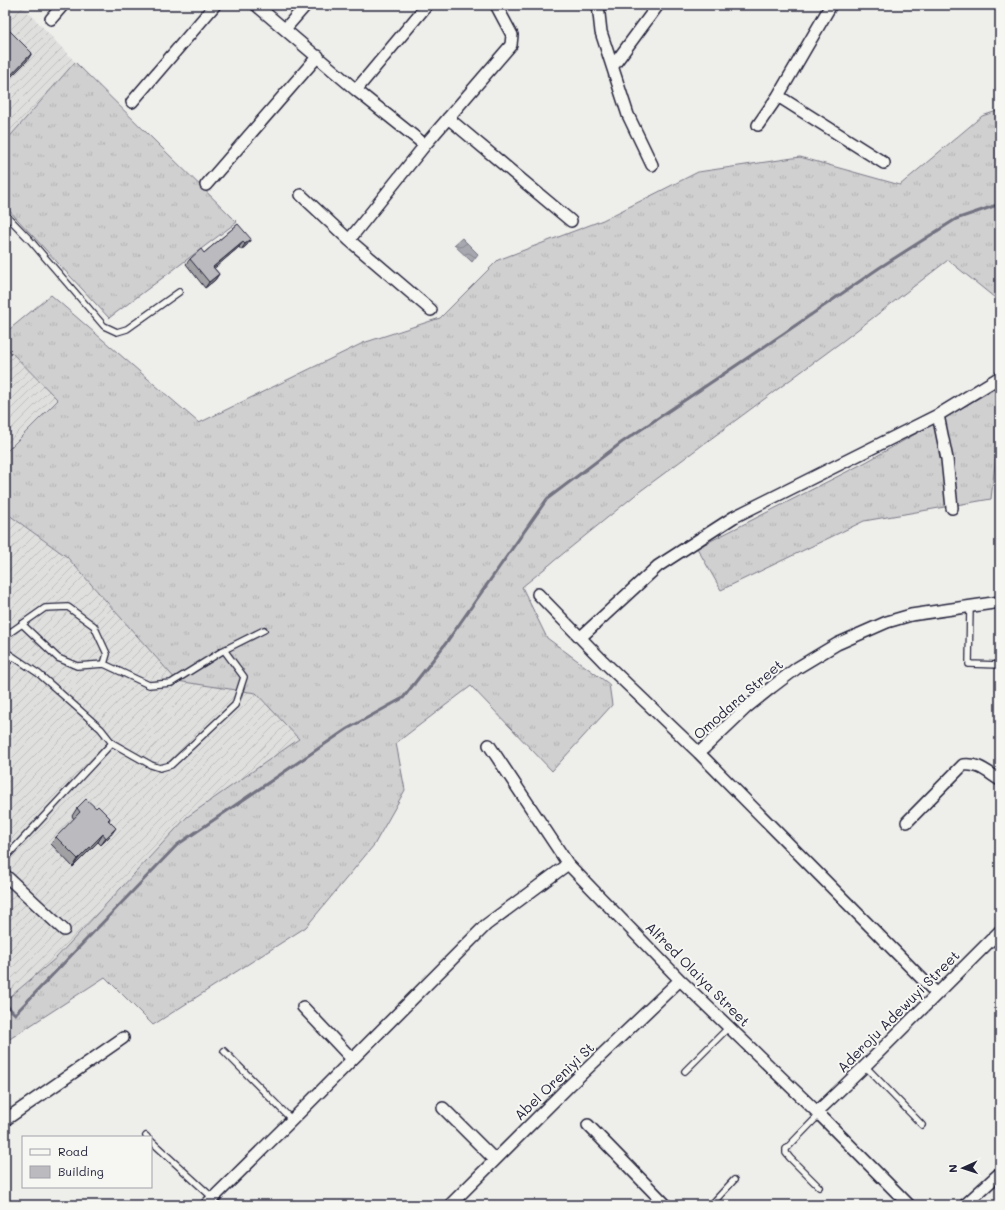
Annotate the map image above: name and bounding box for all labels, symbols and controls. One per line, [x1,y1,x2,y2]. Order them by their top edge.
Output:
street label: Omodara Street [689,655,787,743]
street label: Alfred Olaiya Street [642,918,754,1030]
street label: Aderoju Adewuyi Street [833,946,963,1076]
street label: Abel Oreniyi St [510,1038,598,1124]
legend [22,1136,152,1188]
text: Road [58,1143,88,1159]
north arrow [943,1148,983,1188]
text: Building [58,1163,104,1179]
text: N [945,1164,960,1173]

